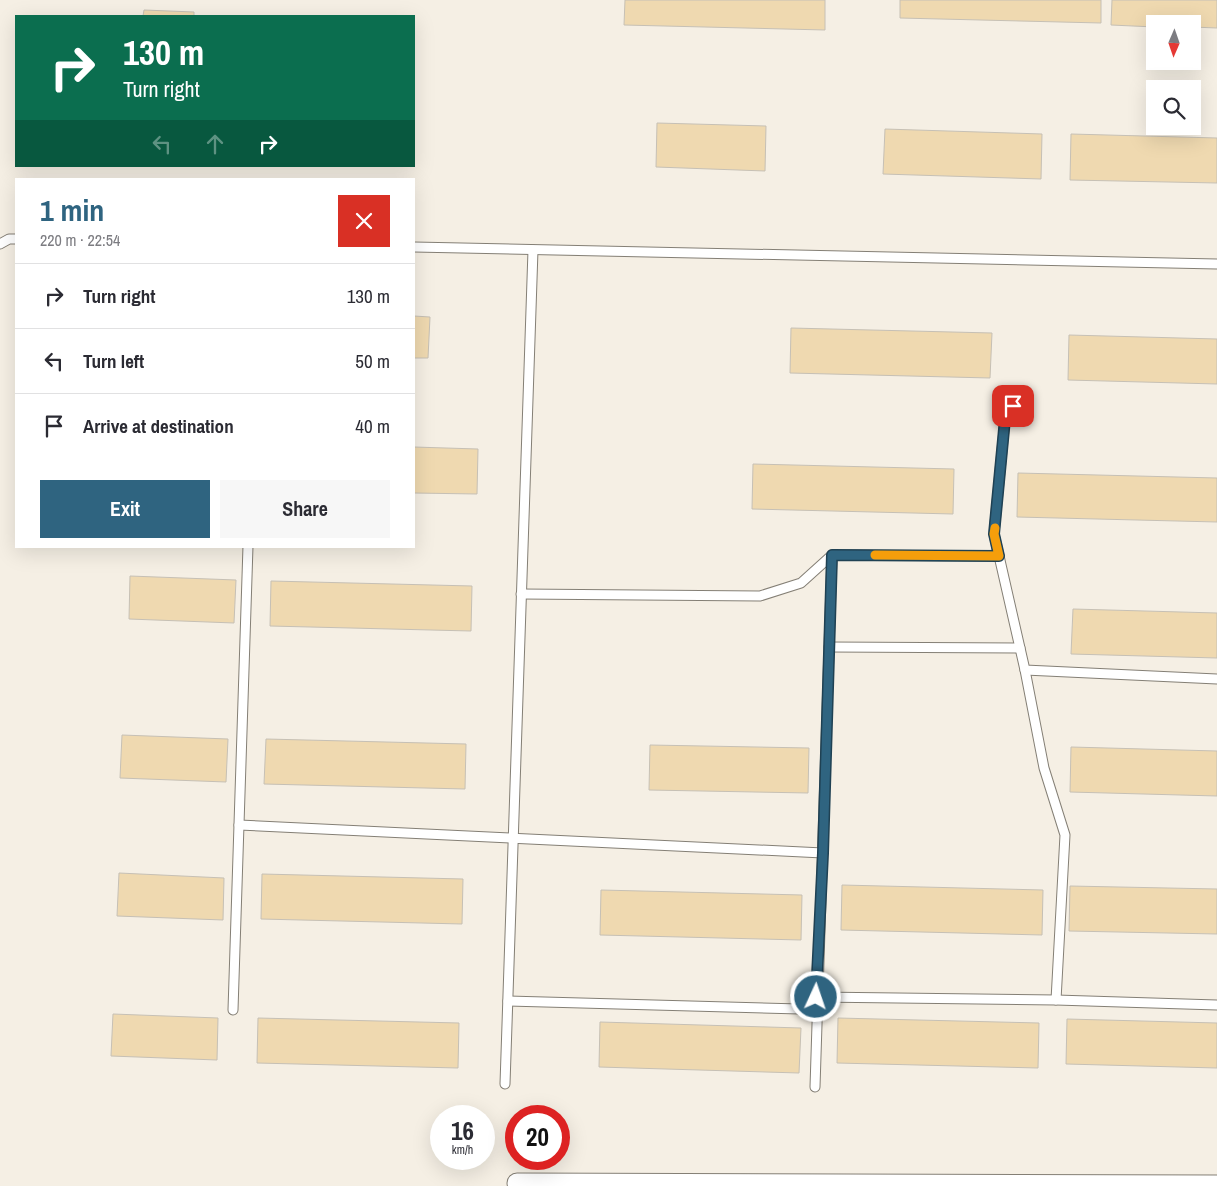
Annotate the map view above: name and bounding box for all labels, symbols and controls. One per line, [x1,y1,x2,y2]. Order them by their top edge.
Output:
north arrow [1146,15,1201,70]
map controls [1146,15,1201,135]
text: 130 m [123,29,204,76]
icon: right [40,35,105,100]
text: Turn right [123,74,200,104]
button: search [1146,80,1201,135]
icon: left [148,130,176,158]
icon: ahead [201,130,229,158]
icon: right [254,130,282,158]
text: 1 min [40,190,104,230]
button: close [338,195,390,247]
text: 220 m · 22:54 [40,229,120,251]
icon: right [40,282,68,310]
text: Turn right [83,283,155,309]
text: 130 m [347,283,390,309]
icon: left [40,347,68,375]
text: Turn left [83,348,144,374]
text: 50 m [355,348,390,374]
pin [992,385,1034,427]
icon: arrive [999,392,1027,420]
icon: arrive [40,412,68,440]
text: Arrive at destination [83,413,234,439]
text: 40 m [355,413,390,439]
button: Exit [40,480,210,538]
button: Share [220,480,390,538]
position arrow [789,970,841,1022]
speed limit sign: 20 [505,1105,570,1170]
text: 16 [451,1114,474,1148]
text: km/h [452,1142,473,1158]

